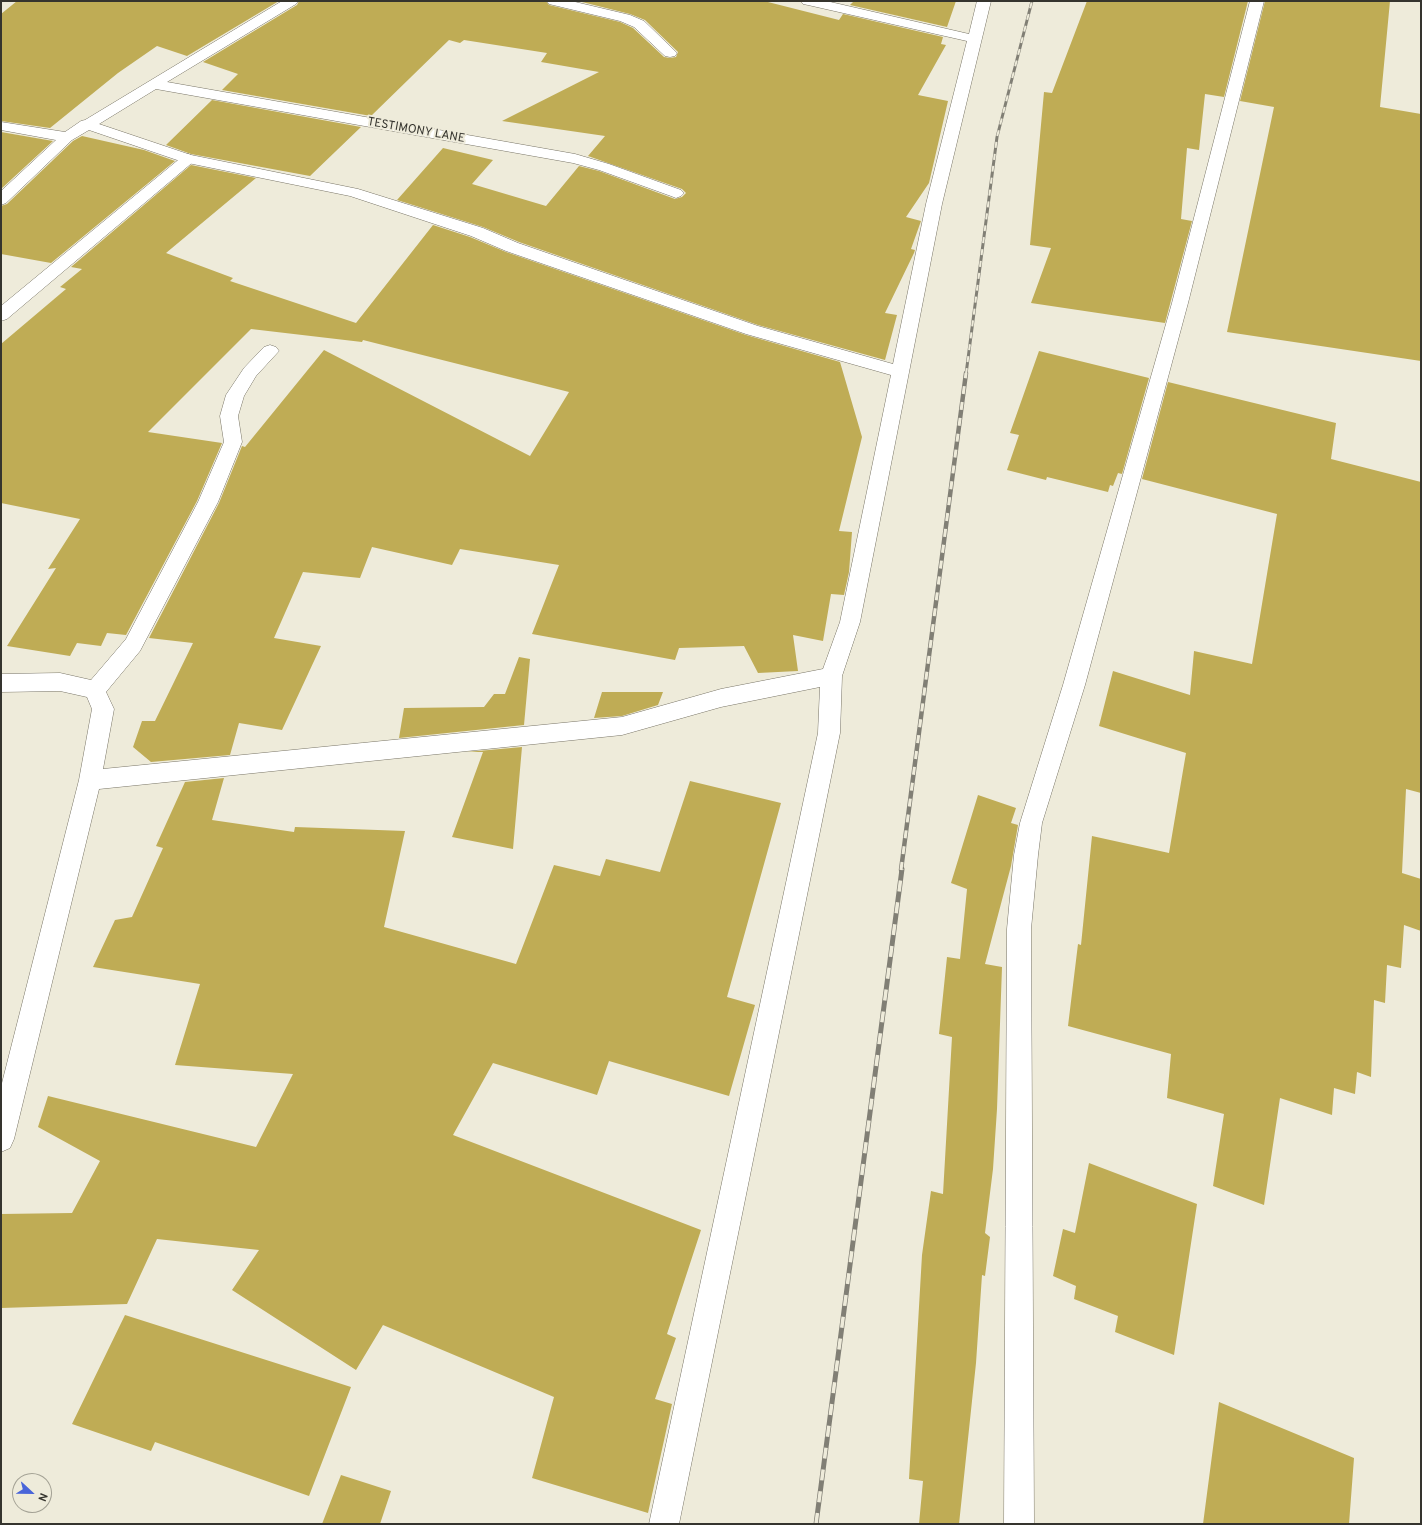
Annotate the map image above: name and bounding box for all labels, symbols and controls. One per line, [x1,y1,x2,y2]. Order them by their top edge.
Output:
street label: TESTIMONY LANE [366,115,466,147]
north arrow [12,1473,52,1513]
text: N [34,1491,50,1503]

